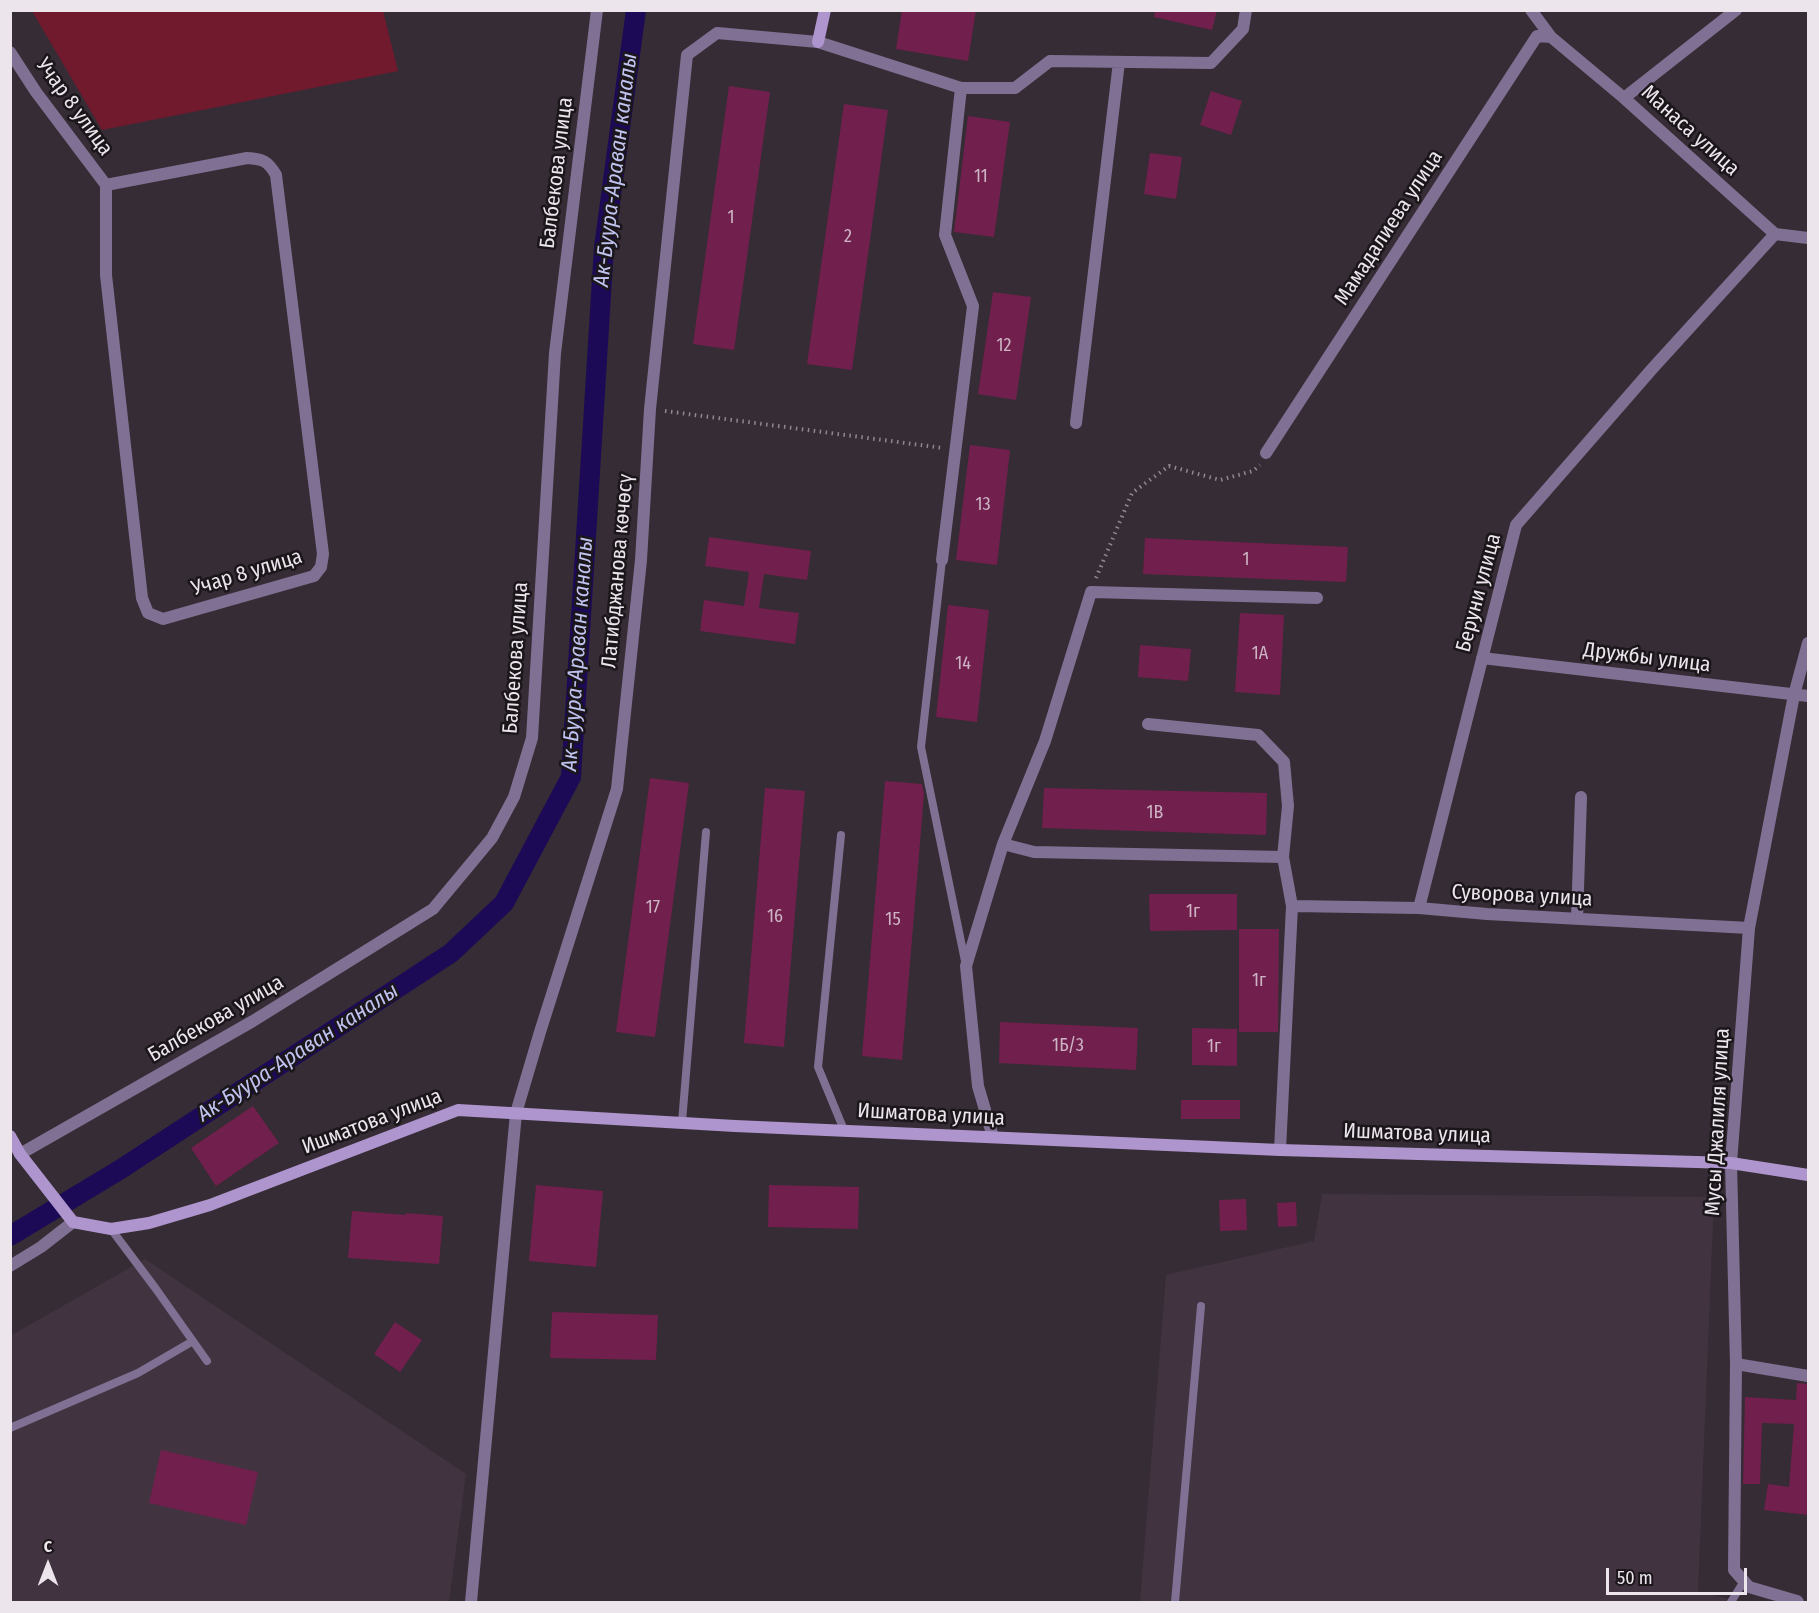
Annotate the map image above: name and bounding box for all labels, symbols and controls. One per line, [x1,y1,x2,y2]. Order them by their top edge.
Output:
water label: Ак-Буура-Араван каналы [589,52,643,288]
street label: Учар 8 улица [30,53,118,161]
street label: Манаса улица [1636,80,1744,182]
street label: Балбекова улица [535,96,579,250]
street label: Мамадалиева улица [1329,146,1449,310]
house number: 11 [974,166,988,188]
house number: 1 [727,207,735,229]
house number: 2 [844,226,852,248]
house number: 12 [997,335,1011,357]
street label: Латибджанова көчөсү [597,473,639,669]
house number: 13 [975,494,991,516]
street label: Беруни улица [1451,531,1507,655]
water label: Ак-Буура-Араван каналы [557,536,599,772]
street label: Учар 8 улица [189,544,305,602]
house number: 1 [1242,549,1250,571]
street label: Балбекова улица [498,581,534,735]
street label: Дружбы улица [1582,638,1712,678]
house number: 1А [1252,643,1268,665]
house number: 14 [955,653,971,675]
house number: 1В [1147,802,1163,824]
street label: Суворова улица [1451,880,1593,912]
house number: 17 [646,897,660,919]
house number: 1г [1186,901,1200,923]
house number: 16 [767,906,783,928]
house number: 15 [885,909,901,931]
street label: Балбекова улица [144,970,288,1068]
house number: 1г [1252,970,1266,992]
water label: Ак-Буура-Араван каналы [192,978,404,1128]
street label: Мусы Джалиля улица [1700,1027,1736,1217]
house number: 1Б/3 [1052,1035,1084,1057]
house number: 1г [1207,1036,1221,1058]
street label: Ишматова улица [299,1084,445,1160]
street label: Ишматова улица [857,1099,1005,1131]
street label: Ишматова улица [1343,1119,1491,1149]
north arrow [18,1535,78,1595]
text: С [44,1537,52,1556]
scale bar [1609,1556,1750,1594]
text: 50 m [1617,1567,1653,1589]

